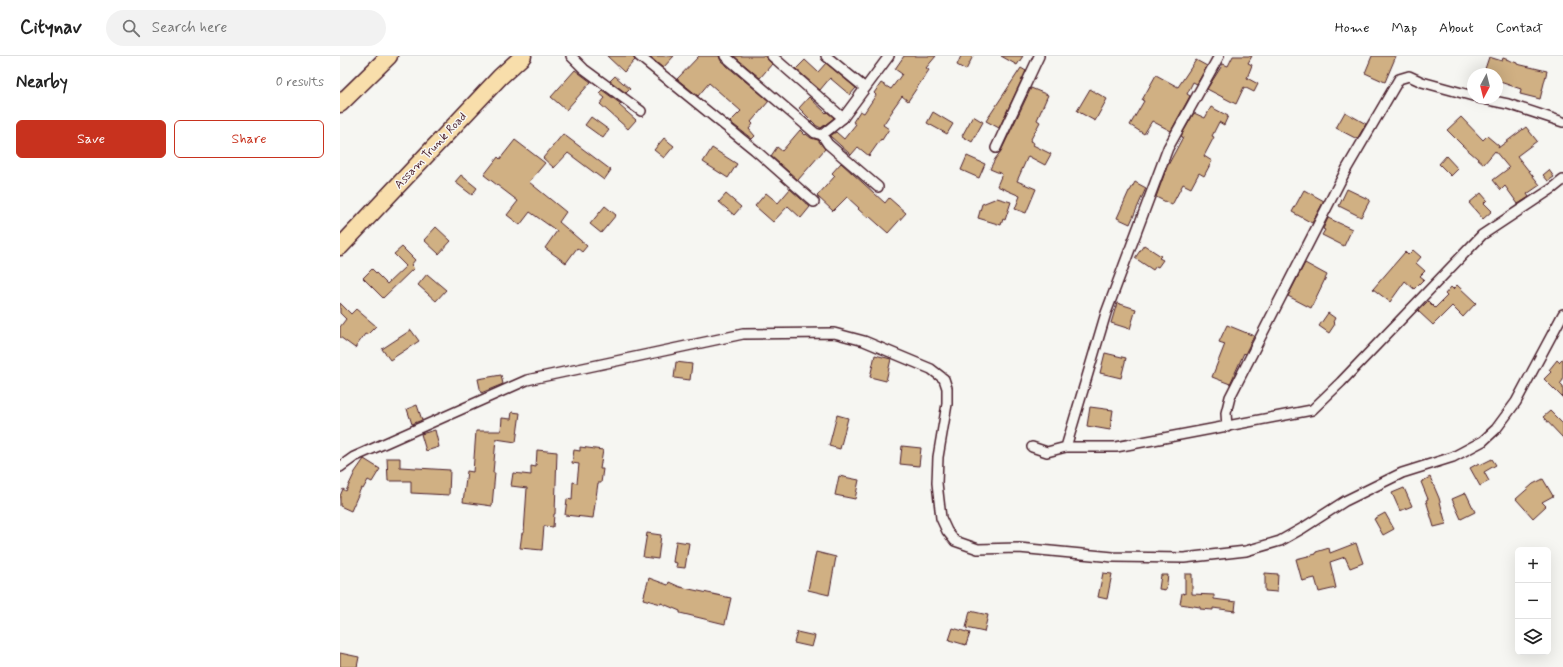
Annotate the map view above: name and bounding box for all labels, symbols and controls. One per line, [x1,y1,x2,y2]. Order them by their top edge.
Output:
search box [106,10,386,46]
text: Citynav [20,15,82,40]
icon: search [120,17,142,39]
text: Search here [152,18,227,38]
text: Home [1335,19,1369,37]
text: Map [1391,19,1417,37]
text: About [1439,19,1474,37]
text: Contact [1496,19,1543,37]
north arrow [1467,68,1503,104]
text: Nearby [16,71,68,93]
text: 0 results [276,74,324,91]
street label: Assam Trunk Road [391,109,471,193]
button: Save [16,120,166,158]
button: Share [174,120,324,158]
map controls [1515,547,1551,655]
button: + [1515,547,1551,583]
button: − [1515,583,1551,619]
button: layers [1515,619,1551,655]

